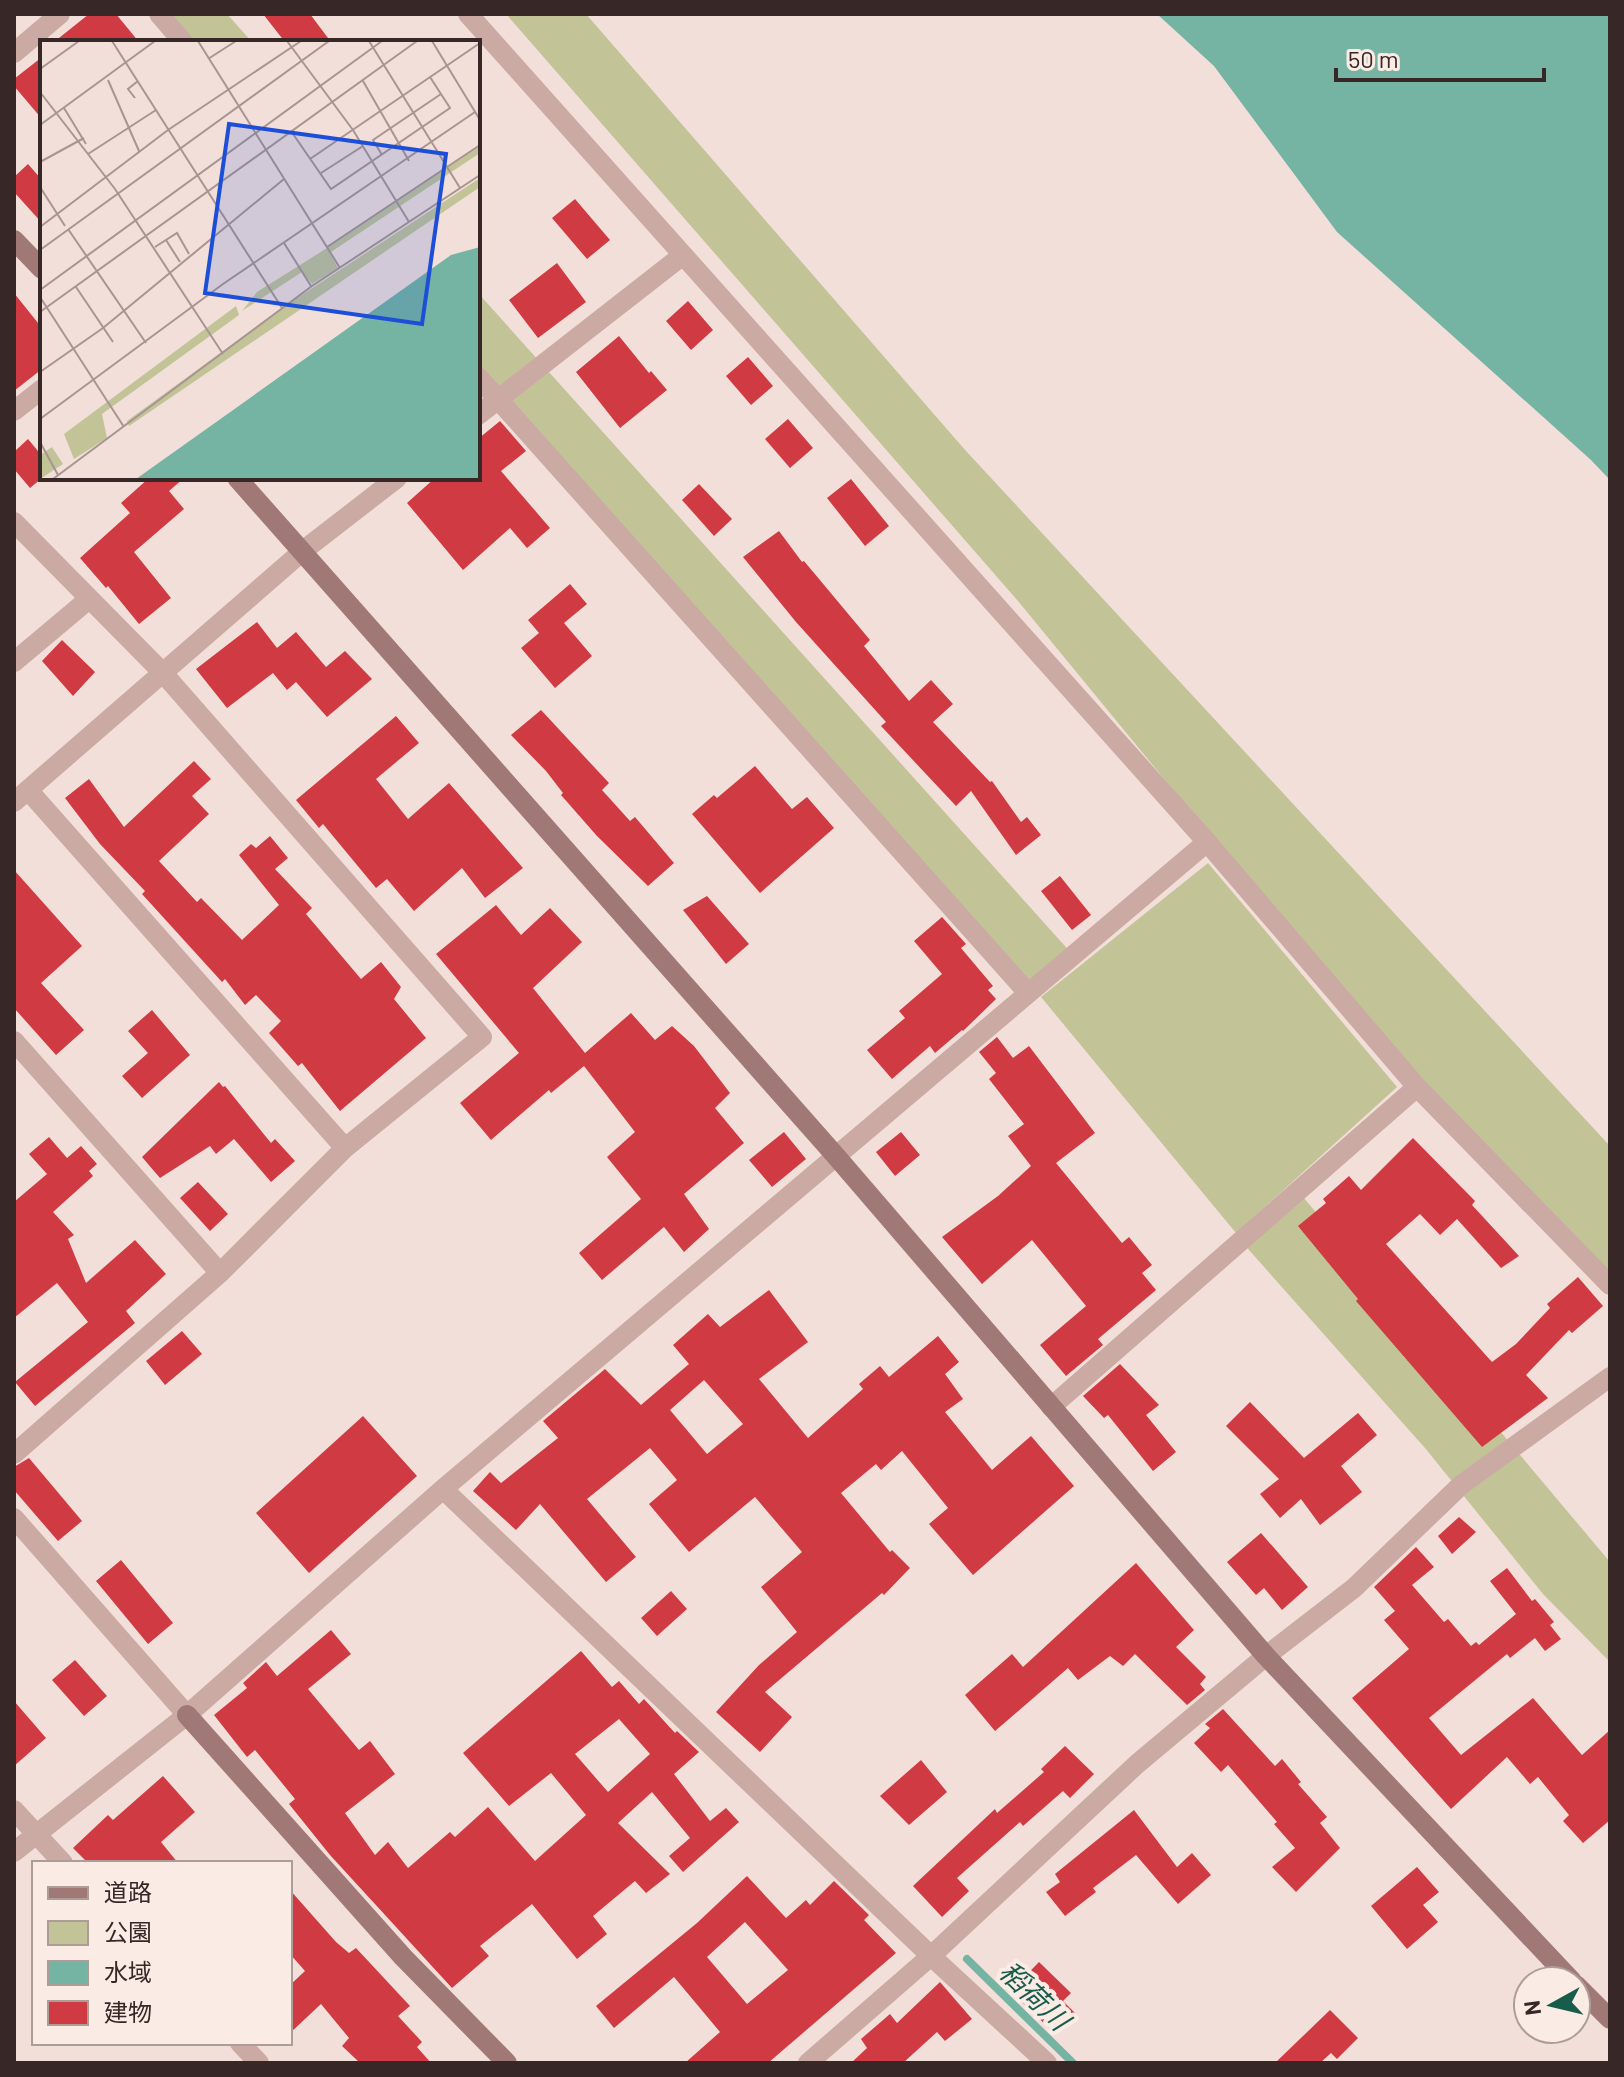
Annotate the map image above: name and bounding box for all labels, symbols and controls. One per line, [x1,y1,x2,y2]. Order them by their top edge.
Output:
scale bar [1336,32,1544,82]
inset map [40,40,480,480]
text: 50 m [1348,44,1399,73]
legend [32,1861,292,2045]
text: 道路 [104,1877,152,1906]
text: 公園 [104,1917,152,1946]
water label: 稻荷川 [993,1954,1079,2038]
text: 水域 [104,1957,152,1986]
north arrow [1512,1965,1592,2045]
text: 建物 [104,1997,152,2026]
text: N [1517,1999,1545,2017]

